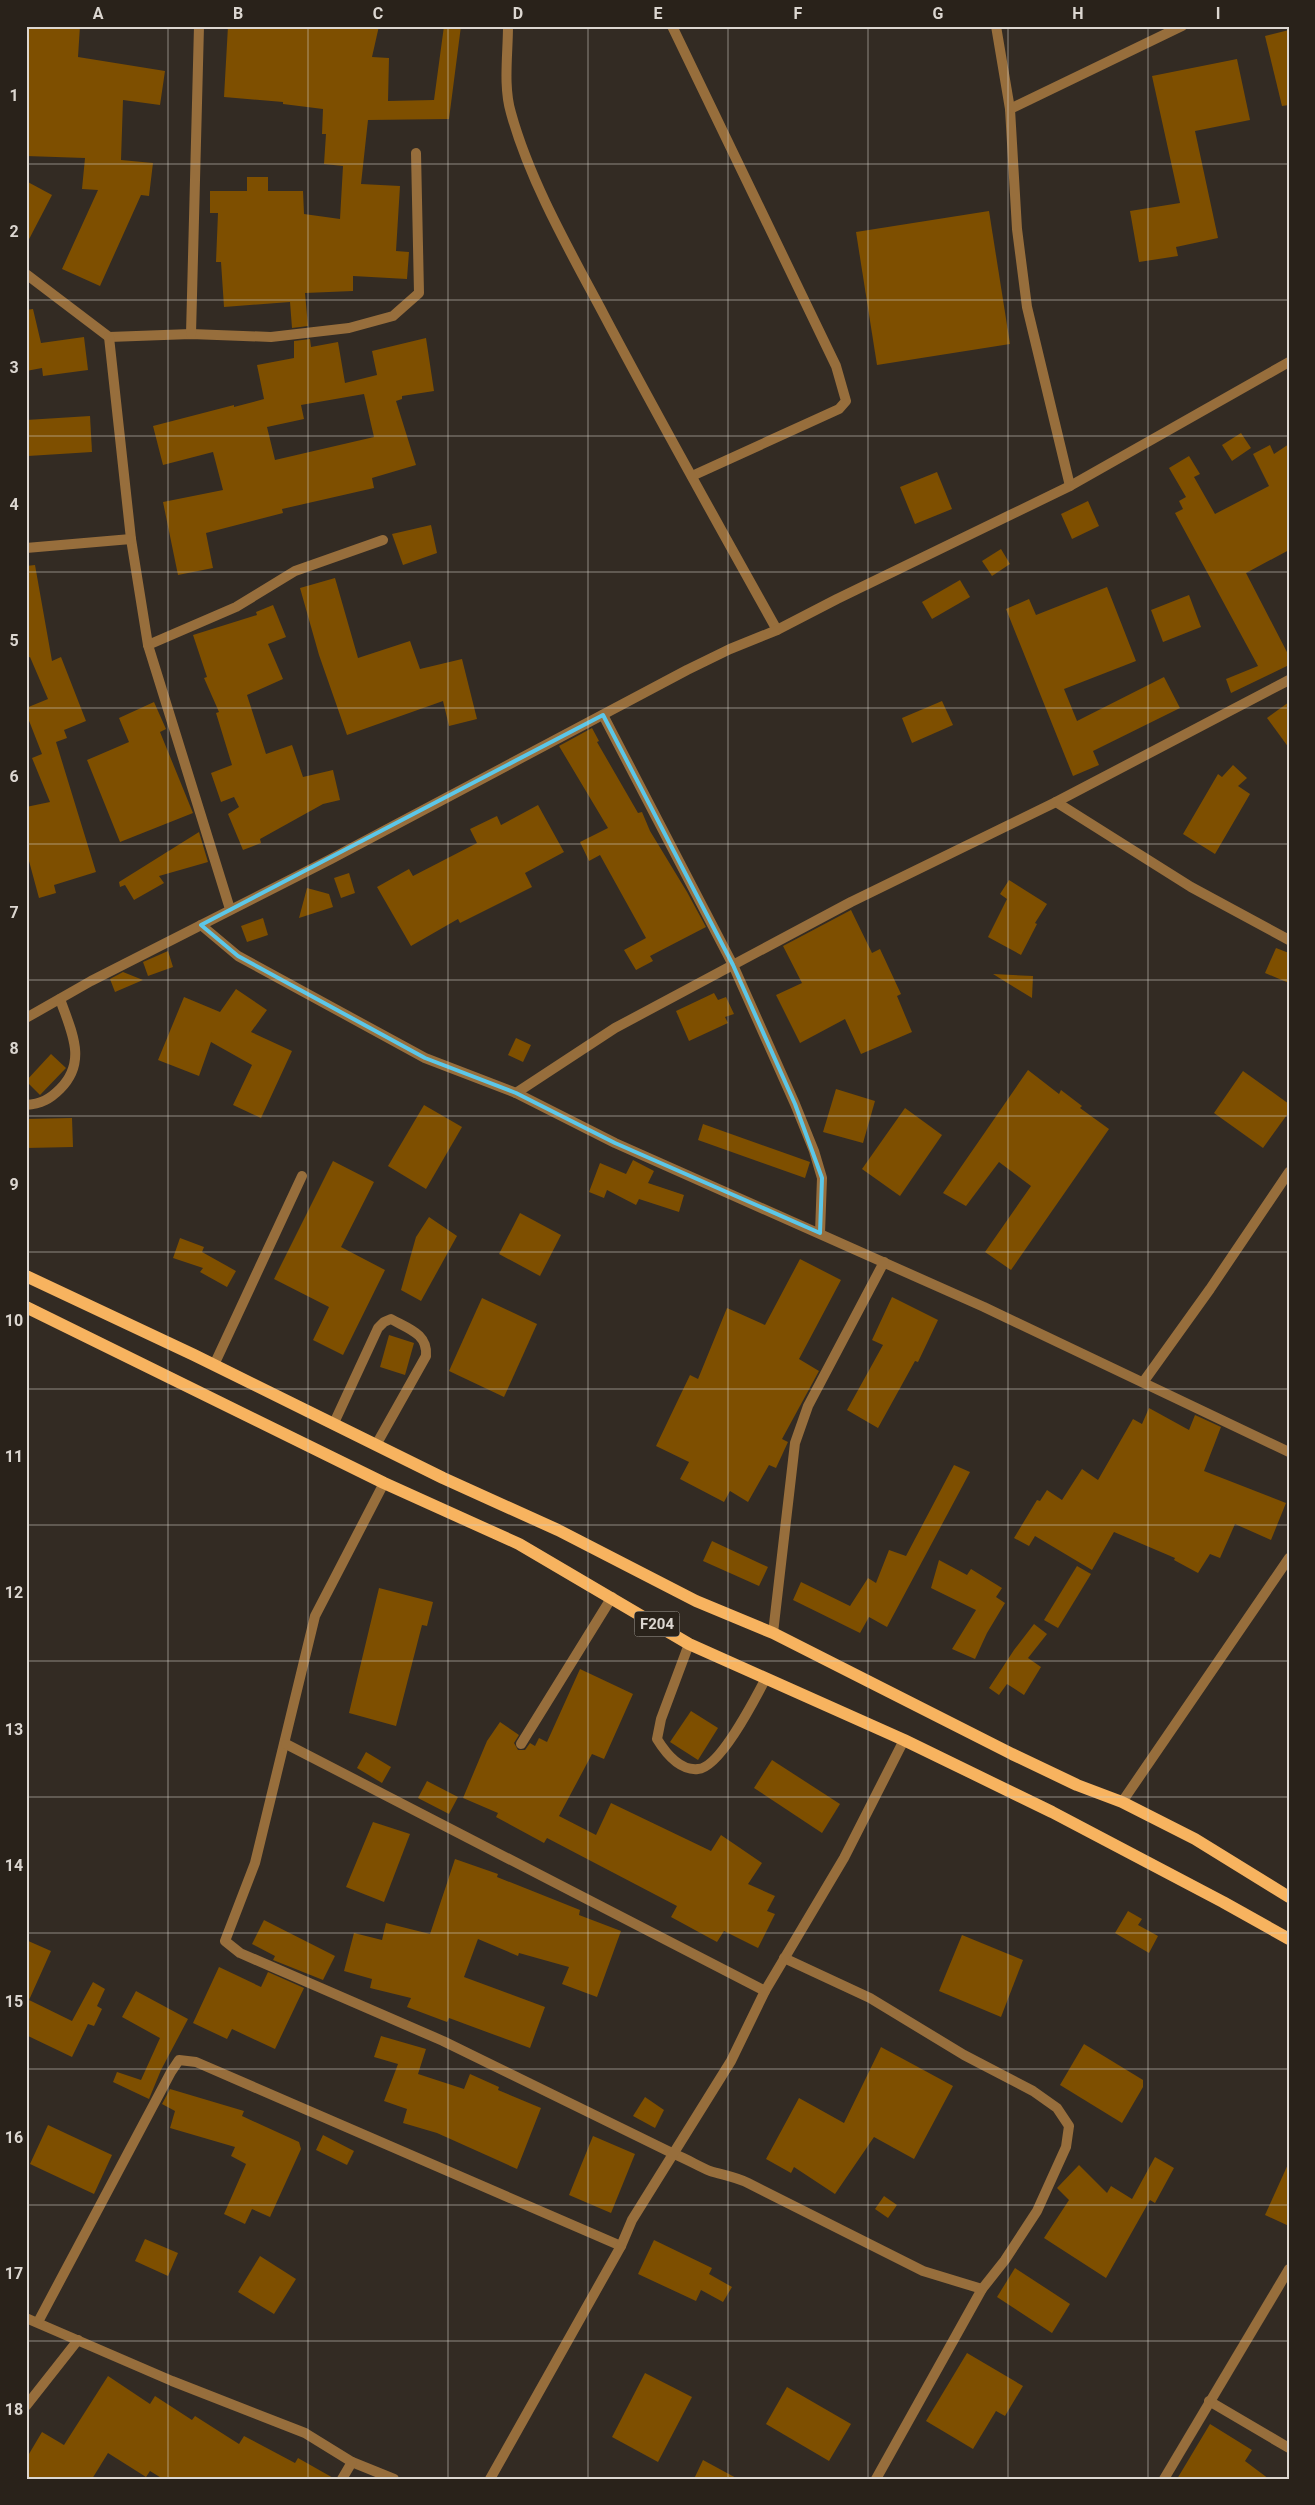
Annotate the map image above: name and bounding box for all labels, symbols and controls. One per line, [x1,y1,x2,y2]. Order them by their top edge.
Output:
text: A [93,4,104,23]
text: B [233,4,243,23]
text: C [373,4,383,23]
text: D [513,4,523,23]
text: E [654,4,663,23]
text: F [794,4,803,23]
text: G [933,4,944,23]
text: H [1072,4,1084,23]
text: I [1216,4,1220,23]
text: 1 [9,86,19,105]
text: 2 [9,222,19,241]
text: 3 [9,358,19,377]
text: 4 [9,495,19,514]
text: 5 [9,631,19,650]
text: 6 [9,767,19,786]
text: 7 [9,903,19,922]
text: 8 [9,1039,19,1058]
text: 9 [9,1175,19,1194]
text: 10 [5,1311,23,1330]
text: 11 [5,1447,23,1466]
text: 12 [5,1583,23,1602]
road number: F204 [634,1612,680,1636]
text: 13 [5,1720,23,1739]
text: 14 [5,1856,23,1875]
text: 15 [5,1992,23,2011]
text: 16 [5,2128,23,2147]
text: 17 [5,2264,23,2283]
text: 18 [5,2400,23,2419]

